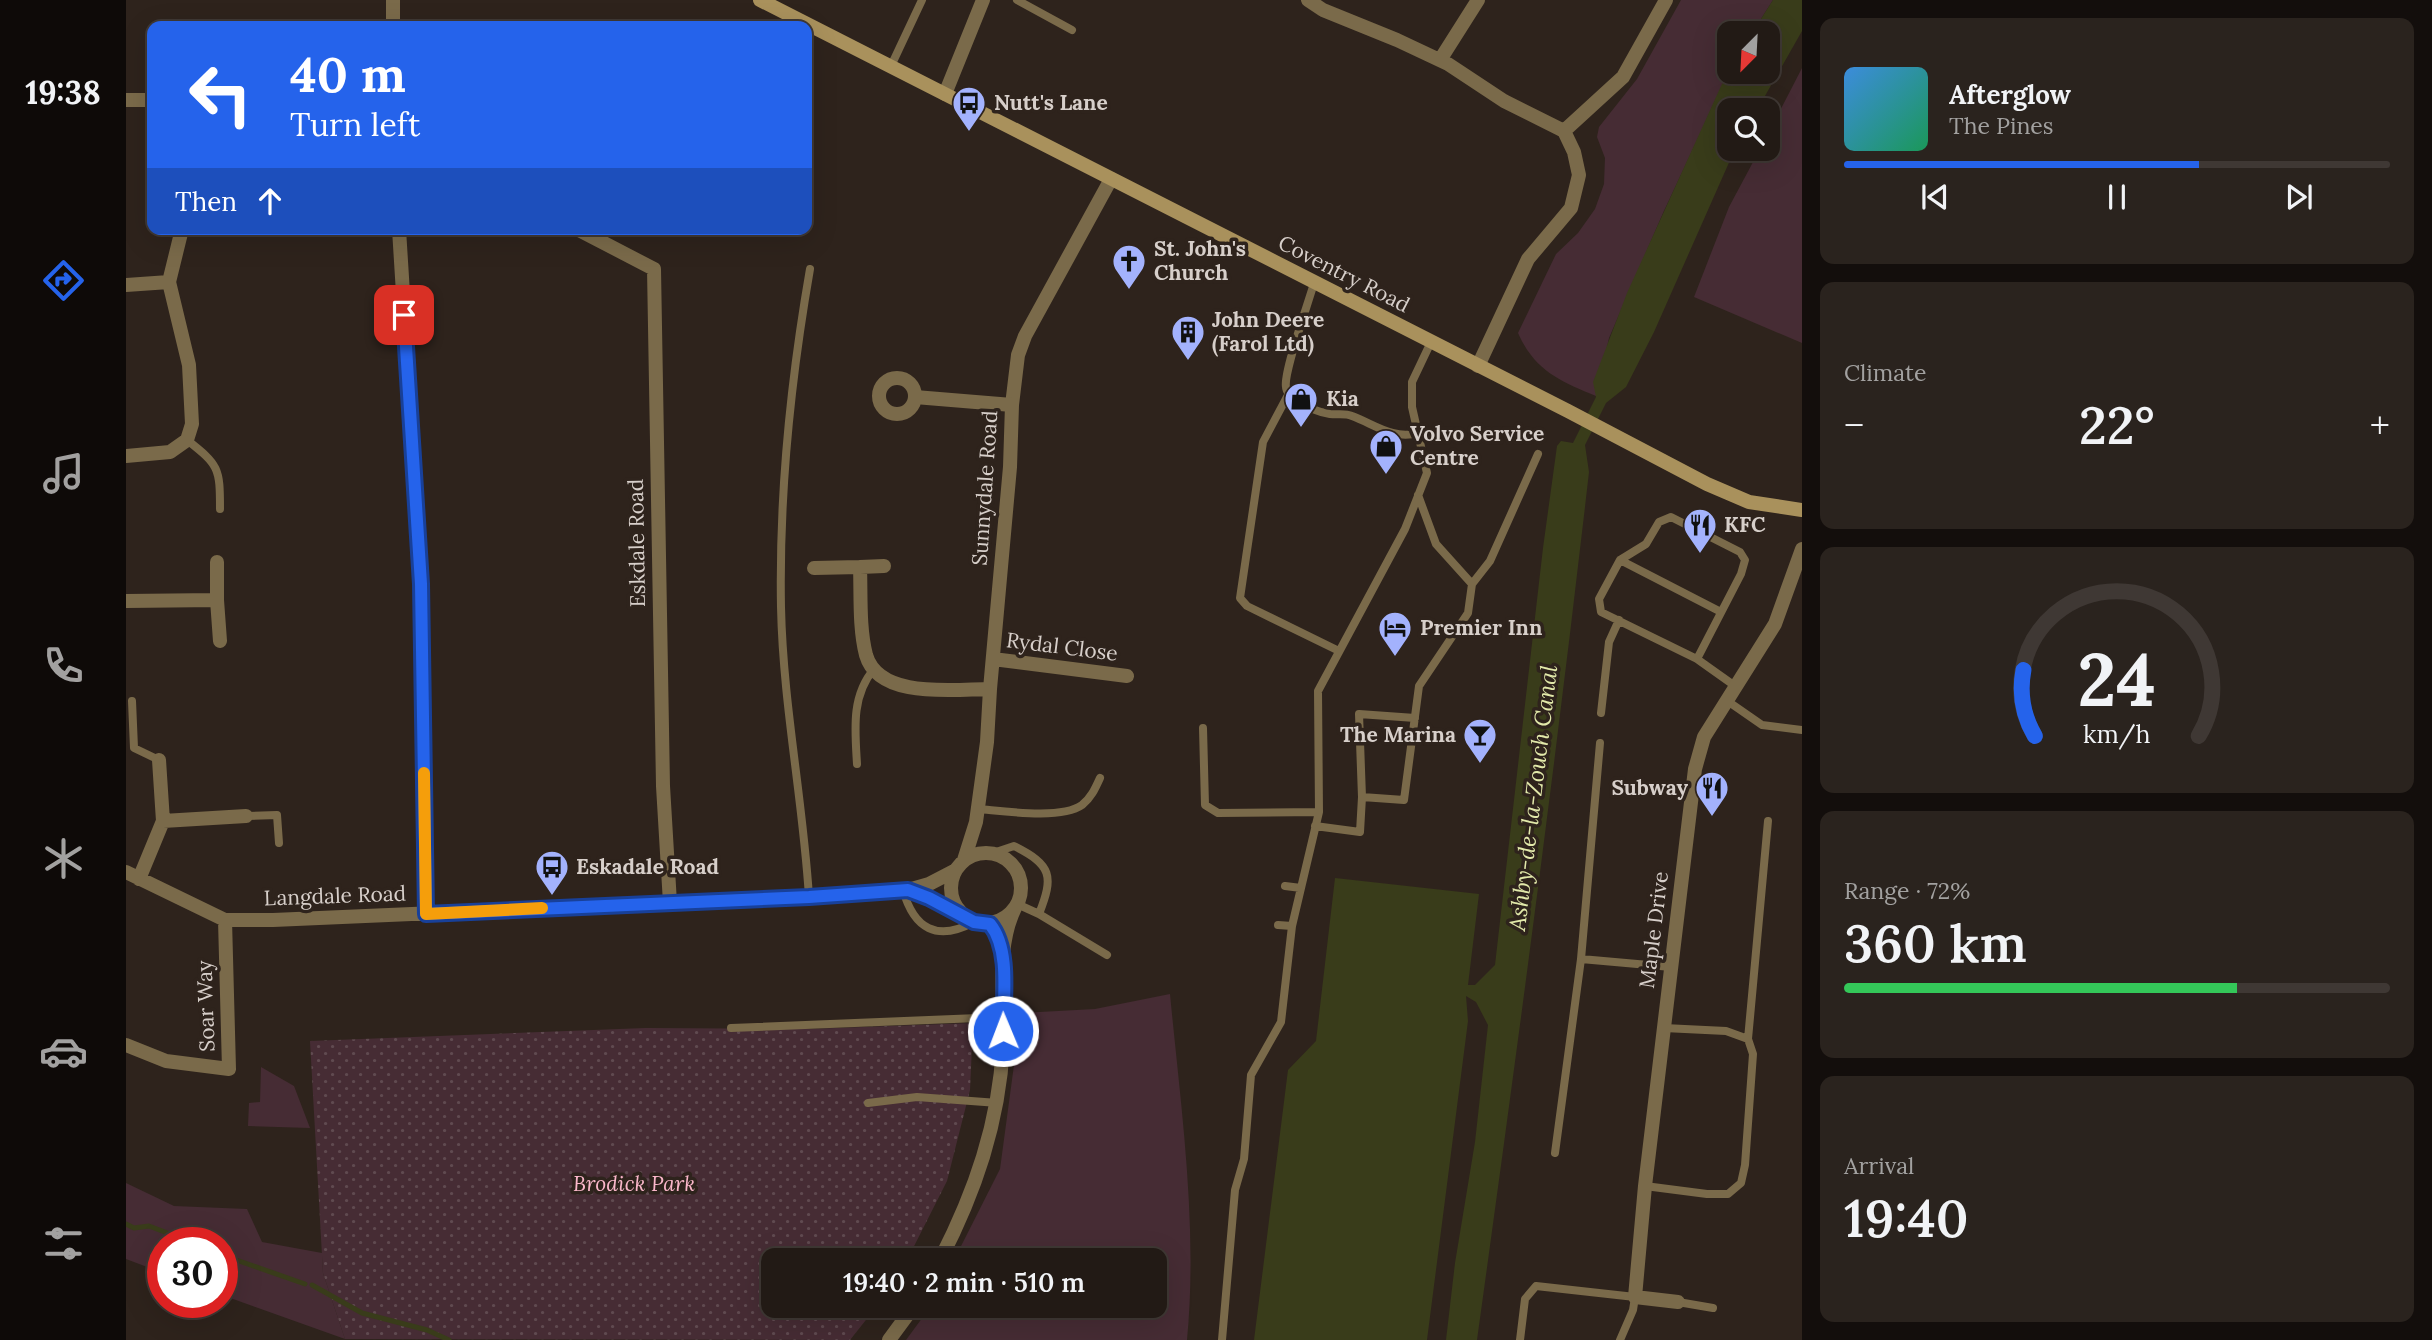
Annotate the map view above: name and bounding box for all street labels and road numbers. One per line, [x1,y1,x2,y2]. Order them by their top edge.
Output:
street label: Coventry Road [1274,229,1415,318]
street label: Sunnydale Road [966,410,1003,566]
street label: Eskdale Road [622,478,651,608]
street label: Rydal Close [1005,626,1119,667]
street label: Maple Drive [1633,870,1674,990]
street label: Langdale Road [263,880,407,911]
street label: Soar Way [190,960,221,1052]

